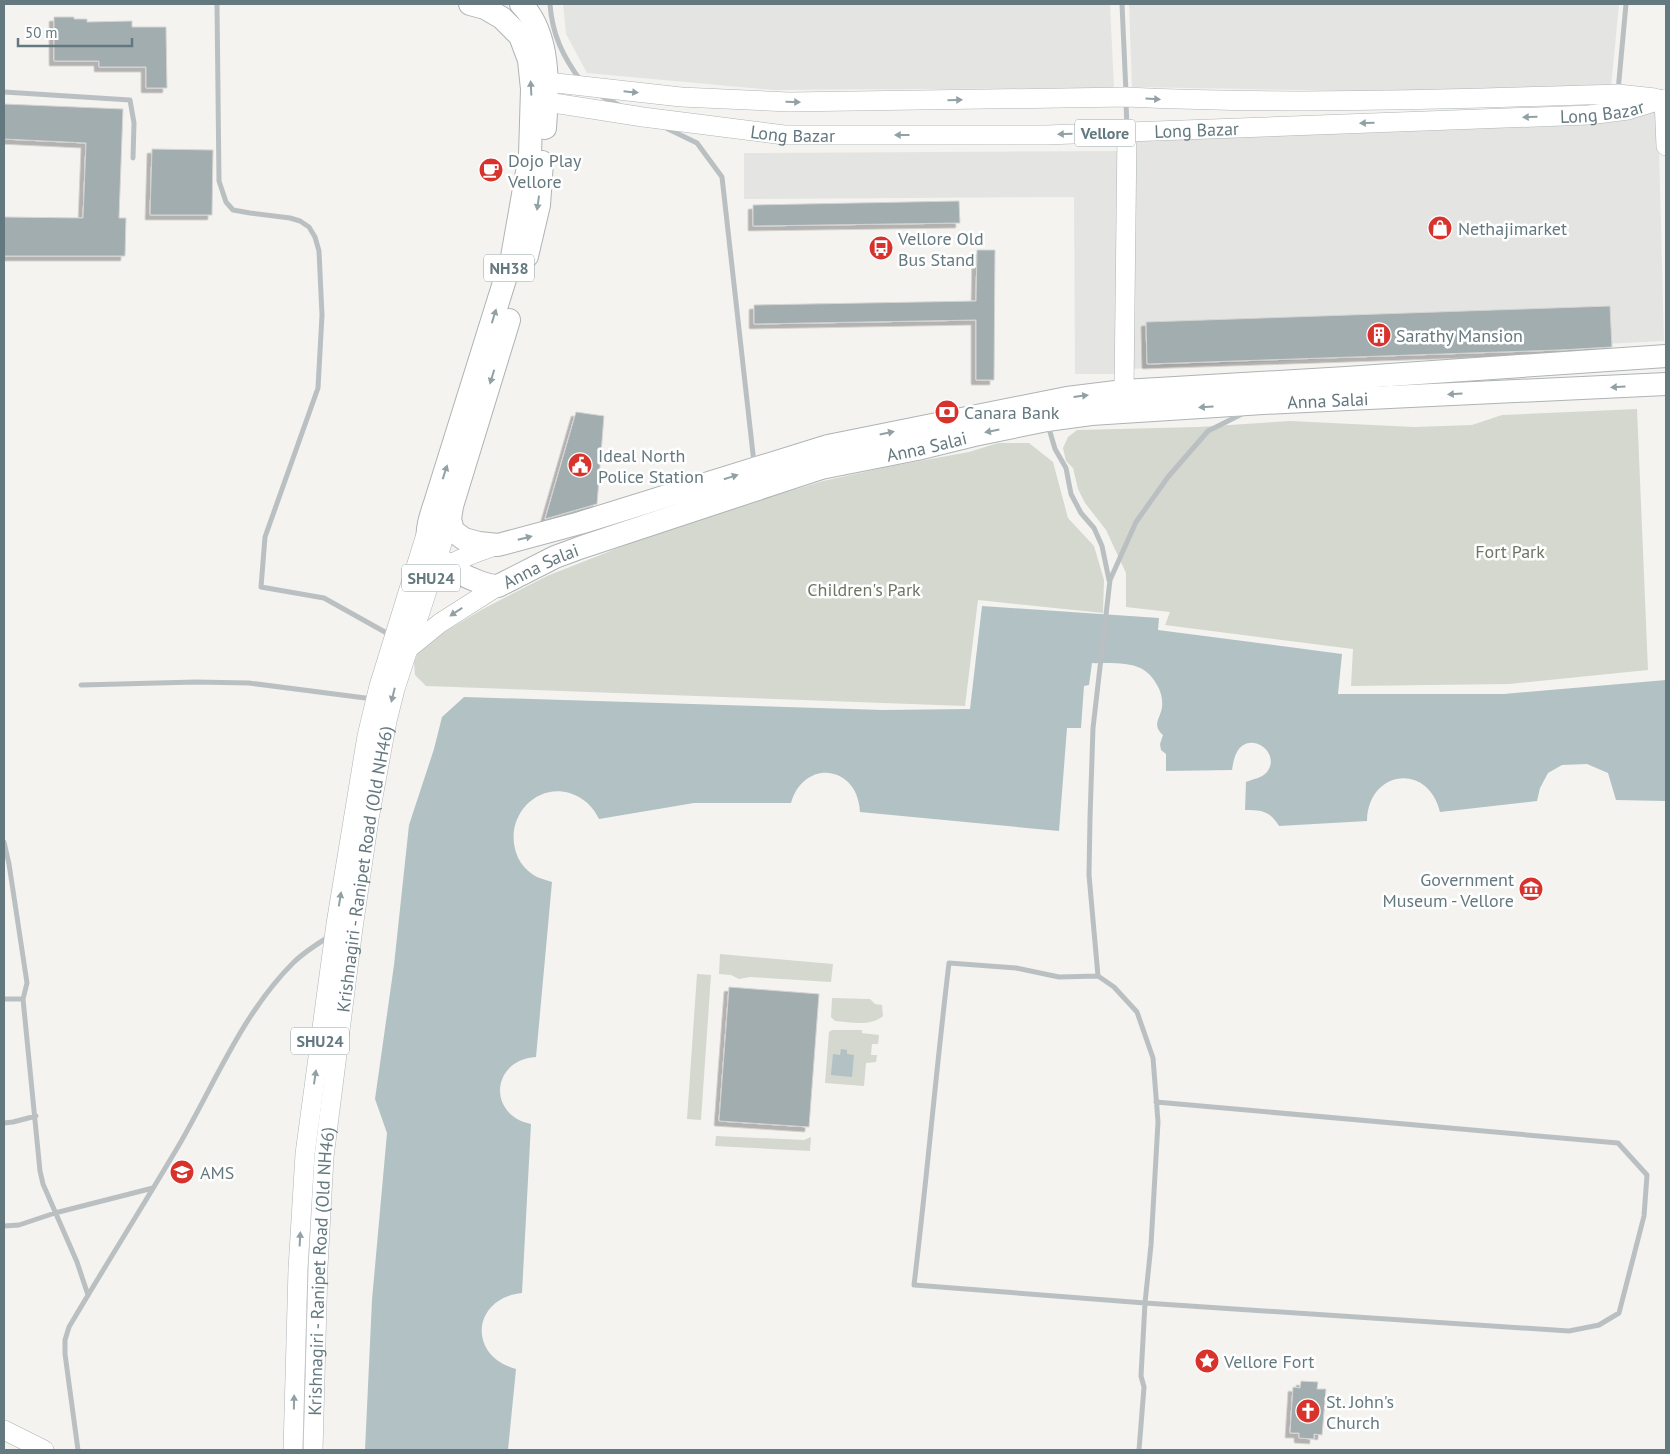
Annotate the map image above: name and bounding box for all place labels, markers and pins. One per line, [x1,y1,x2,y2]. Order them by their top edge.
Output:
place label: Dojo Play Vellore [507,149,582,193]
cafe icon: Dojo Play Vellore [478,157,504,183]
shop icon: Nethajimarket [1427,215,1453,241]
place label: Nethajimarket [1458,217,1567,240]
place label: Vellore Old Bus Stand [897,227,984,271]
bus stop icon: Vellore Old Bus Stand [868,235,894,261]
building icon: Sarathy Mansion [1366,322,1392,348]
place label: Sarathy Mansion [1396,324,1523,347]
bank icon: Canara Bank [934,399,960,425]
place label: Canara Bank [964,401,1060,424]
place label: Ideal North Police Station [598,444,704,488]
public building icon: Ideal North Police Station [567,452,593,478]
place label: Government Museum - Vellore [1383,868,1514,912]
museum icon: Government Museum - Vellore [1518,876,1544,902]
school or university icon: AMS [169,1159,195,1185]
place label: AMS [200,1161,234,1184]
place icon: Vellore Fort [1194,1348,1220,1374]
place label: Vellore Fort [1223,1350,1314,1373]
place label: St. John's Church [1326,1390,1394,1434]
church icon: St. John's Church [1295,1398,1321,1424]

